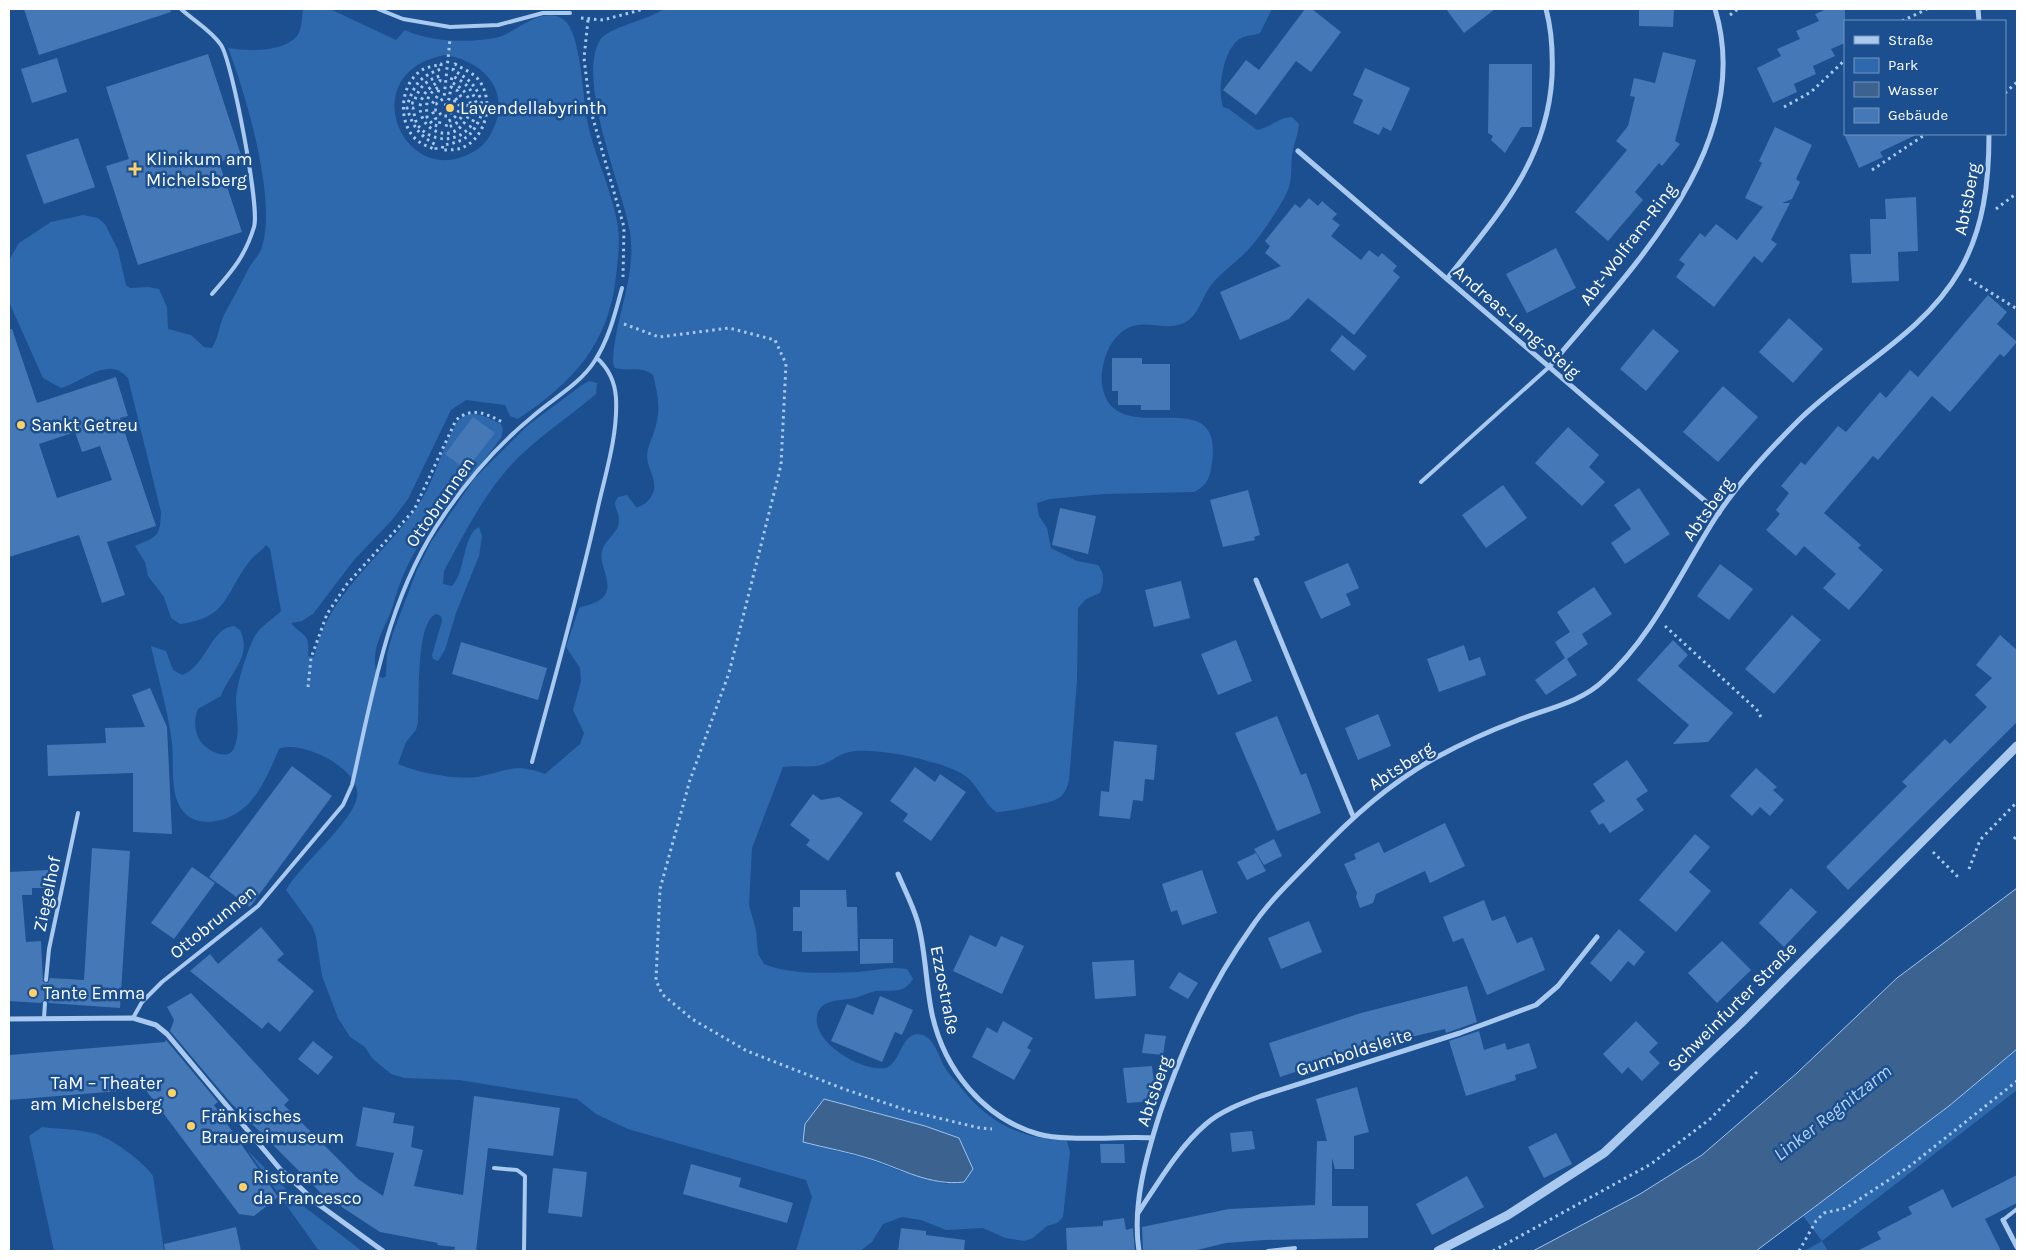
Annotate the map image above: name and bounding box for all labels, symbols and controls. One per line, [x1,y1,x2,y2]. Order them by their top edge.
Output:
legend [1844,20,2006,135]
text: Straße [1888,31,1933,49]
text: Park [1888,56,1918,74]
text: Wasser [1888,81,1939,99]
place label: Lavendellabyrinth [460,97,607,119]
marker: Lavendellabyrinth [444,102,456,114]
text: Gebäude [1888,106,1948,124]
place label: Klinikum am Michelsberg [146,148,252,191]
street label: Abtsberg [1949,161,1985,237]
marker: Klinikum am Michelsberg [128,162,142,176]
street label: Abt-Wolfram-Ring [1575,178,1681,310]
street label: Andreas-Lang-Steig [1449,261,1585,383]
place label: Sankt Getreu [31,414,138,436]
marker: Sankt Getreu [15,419,27,431]
street label: Ottobrunnen [401,453,479,551]
street label: Abtsberg [1678,473,1738,545]
street label: Abtsberg [1364,737,1438,795]
street label: Ziegelhof [28,853,66,934]
street label: Ottobrunnen [165,880,261,964]
street label: Schweinfurter Straße [1663,938,1801,1076]
street label: Ezzostraße [926,944,964,1036]
place label: Tante Emma [43,982,145,1004]
marker: Tante Emma [27,987,39,999]
street label: Gumboldsleite [1293,1023,1415,1081]
street label: Abtsberg [1132,1053,1176,1129]
water label: Linker Regnitzarm [1769,1060,1896,1166]
place label: TaM – Theater am Michelsberg [30,1072,162,1115]
marker: TaM – Theater am Michelsberg [166,1087,178,1099]
place label: Fränkisches Brauereimuseum [201,1105,344,1148]
marker: Fränkisches Brauereimuseum [185,1120,197,1132]
place label: Ristorante da Francesco [253,1166,362,1209]
marker: Ristorante da Francesco [237,1181,249,1193]

